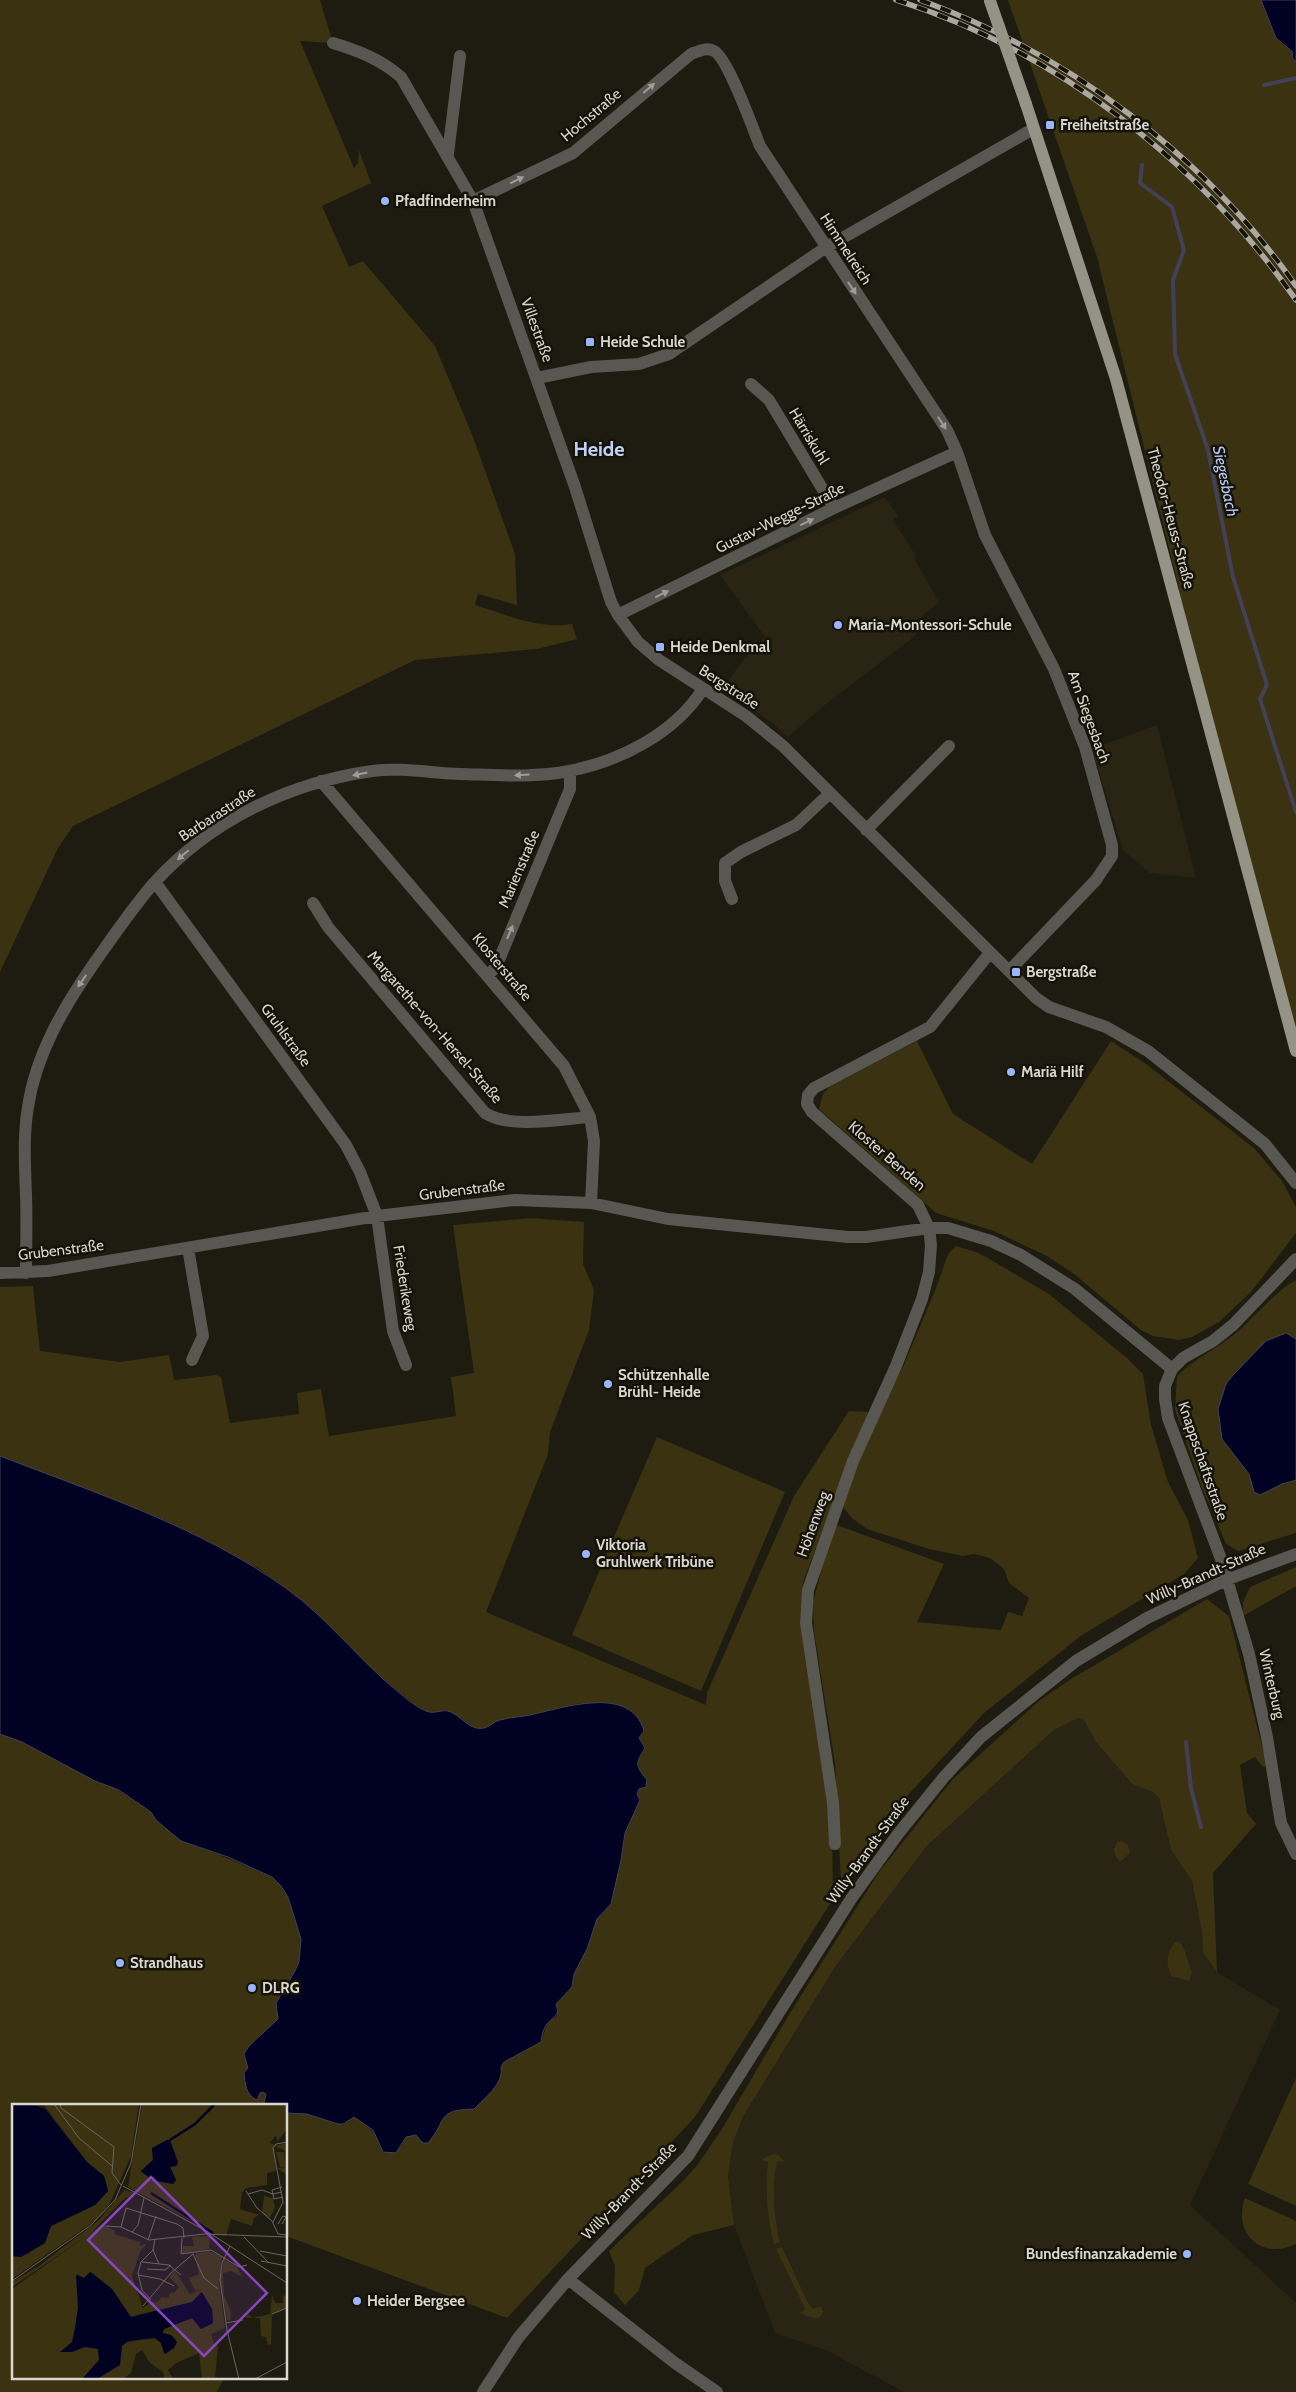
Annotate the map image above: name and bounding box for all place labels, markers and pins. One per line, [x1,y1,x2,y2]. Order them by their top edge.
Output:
place label: Freiheitstraße [1060,116,1149,134]
marker: Freiheitstraße [1044,119,1056,131]
place label: Pfadfinderheim [395,192,496,210]
marker: Pfadfinderheim [379,195,391,207]
place label: Heide Schule [600,333,686,351]
marker: Heide Schule [584,336,596,348]
place label: Maria-Montessori-Schule [848,616,1012,634]
marker: Maria-Montessori-Schule [832,619,844,631]
place label: Heide Denkmal [670,638,770,656]
marker: Heide Denkmal [654,641,666,653]
place label: Bergstraße [1026,963,1097,981]
marker: Bergstraße [1010,966,1022,978]
place label: Mariä Hilf [1021,1063,1084,1081]
marker: Mariä Hilf [1005,1066,1017,1078]
place label: Schützenhalle Brühl- Heide [618,1366,710,1401]
marker: Schützenhalle Brühl- Heide [602,1378,614,1390]
place label: Viktoria Gruhlwerk Tribüne [596,1536,714,1571]
marker: Viktoria Gruhlwerk Tribüne [580,1548,592,1560]
place label: Strandhaus [130,1954,203,1972]
marker: Strandhaus [114,1957,126,1969]
place label: DLRG [262,1979,300,1997]
marker: DLRG [246,1982,258,1994]
place label: Bundesfinanzakademie [1026,2245,1177,2263]
marker: Bundesfinanzakademie [1181,2248,1193,2260]
place label: Heider Bergsee [367,2292,465,2310]
marker: Heider Bergsee [351,2295,363,2307]

